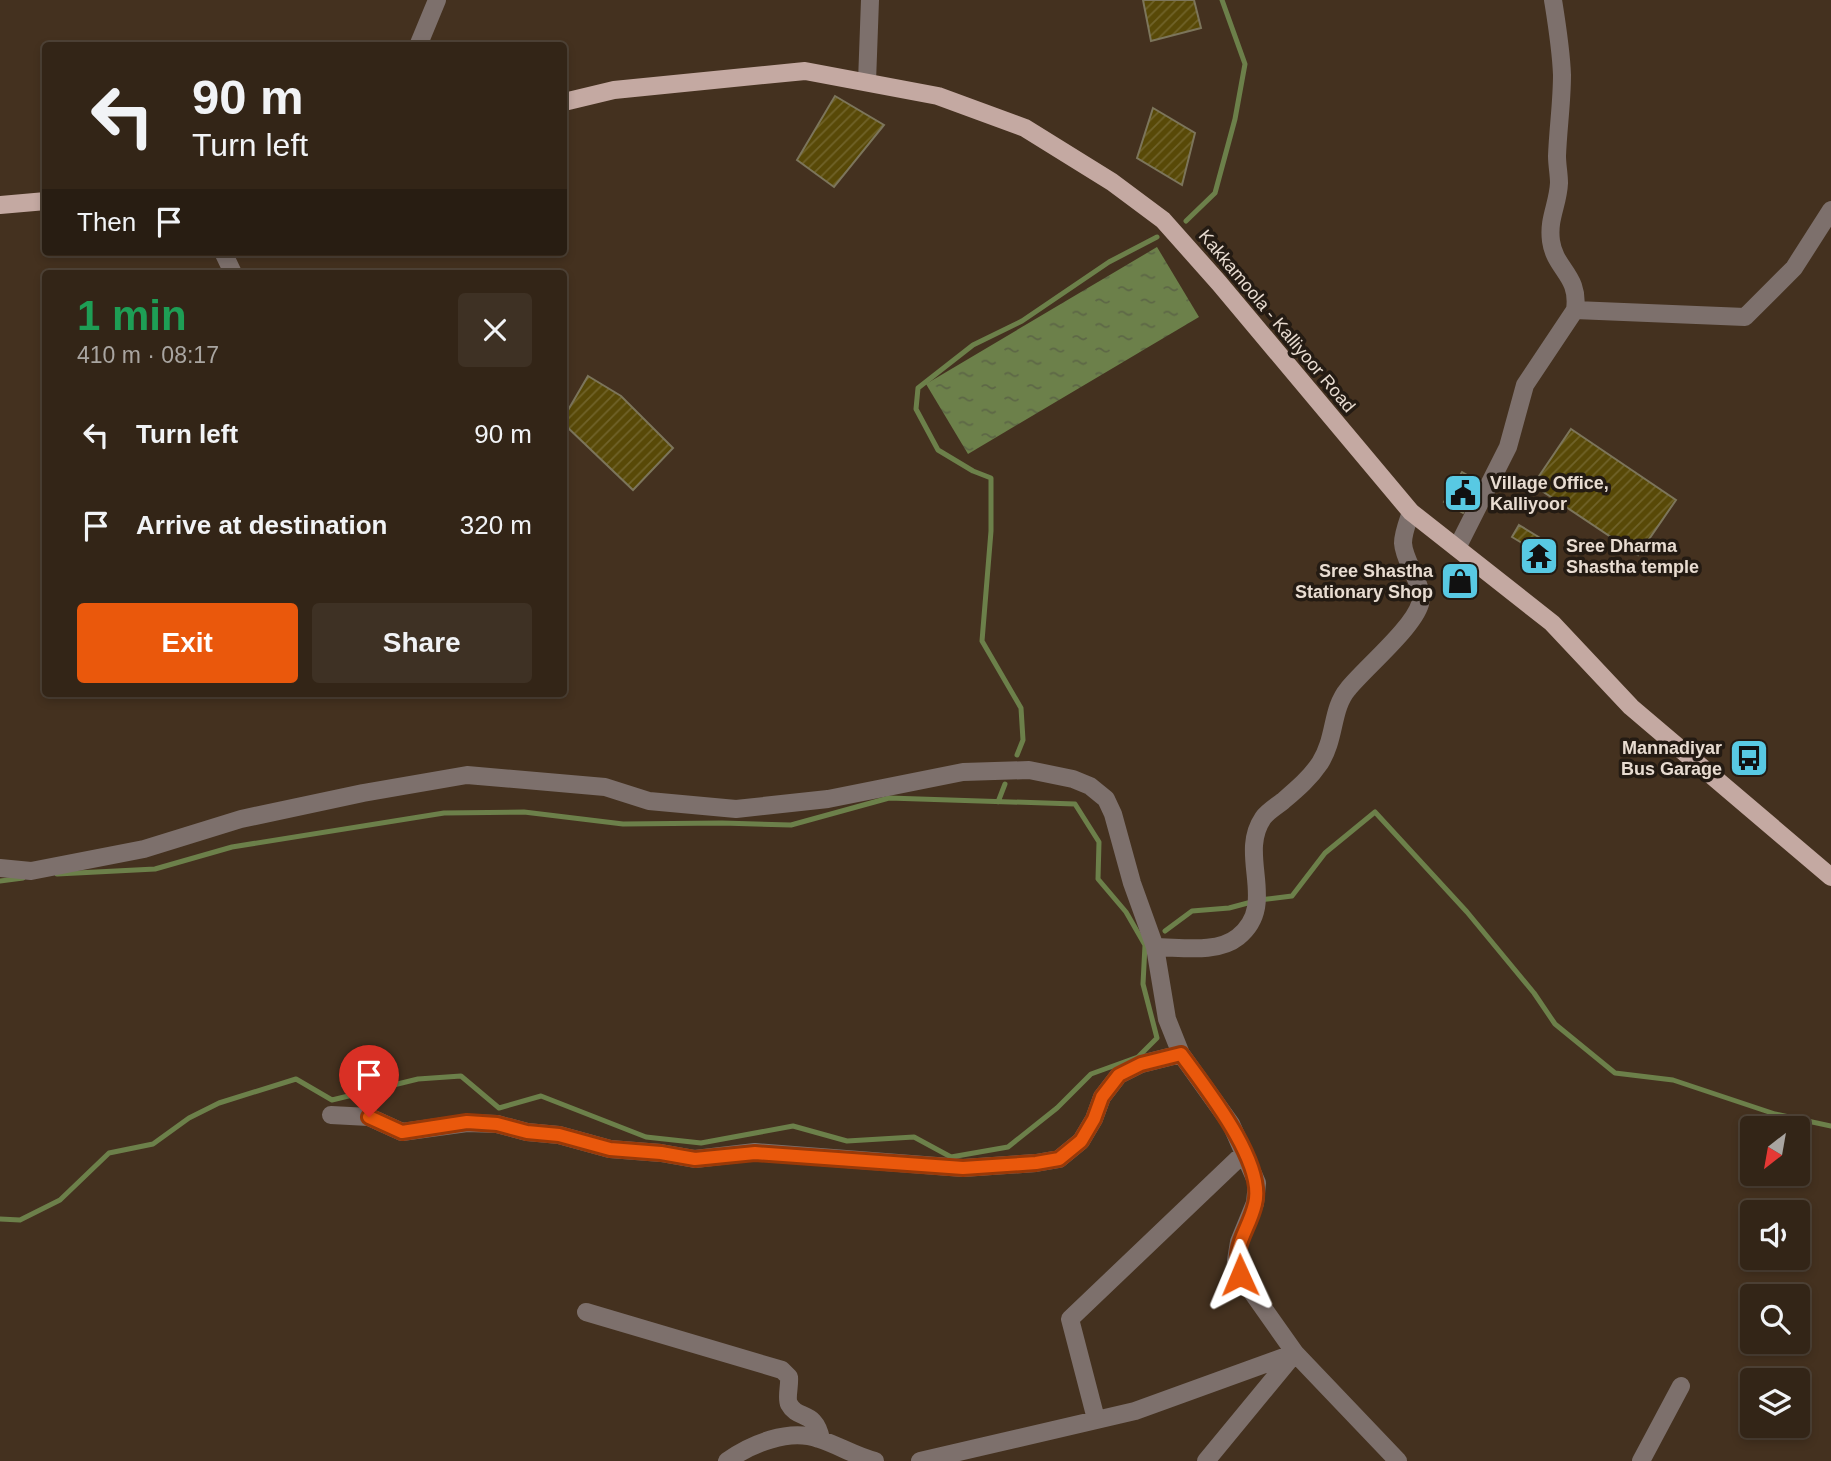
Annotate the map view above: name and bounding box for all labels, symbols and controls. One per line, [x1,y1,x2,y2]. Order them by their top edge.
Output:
icon: left [77,70,168,161]
text: 90 m [192,70,304,124]
text: Turn left [192,127,308,163]
icon: arrive [150,203,188,241]
text: Then [77,207,136,237]
street label: Kakkamoola - Kalliyoor Road [1195,226,1359,416]
text: 1 min [77,292,187,339]
button: close [458,293,532,367]
text: 410 m · 08:17 [77,342,219,368]
icon: left [77,416,115,454]
text: Turn left [136,419,238,449]
text: 90 m [474,419,532,449]
public building icon: Village Office, Kalliyoor [1442,472,1484,514]
place label: Village Office, Kalliyoor [1490,473,1609,514]
icon: arrive [77,507,115,545]
text: Arrive at destination [136,510,387,540]
text: 320 m [460,510,532,540]
temple icon: Sree Dharma Shastha temple [1518,535,1560,577]
place label: Sree Dharma Shastha temple [1566,536,1699,577]
shop icon: Sree Shastha Stationary Shop [1439,560,1481,602]
place label: Sree Shastha Stationary Shop [1295,561,1434,602]
button: Exit [77,603,298,683]
button: Share [312,603,532,683]
bus stop icon: Mannadiyar Bus Garage [1728,737,1770,779]
place label: Mannadiyar Bus Garage [1621,738,1722,779]
pin [339,1045,399,1117]
icon: arrive [350,1056,388,1094]
north arrow [1740,1116,1810,1186]
map controls [1740,1116,1810,1438]
button: sound [1740,1200,1810,1270]
position arrow [1203,1238,1277,1312]
button: search [1740,1284,1810,1354]
button: layers [1740,1368,1810,1438]

